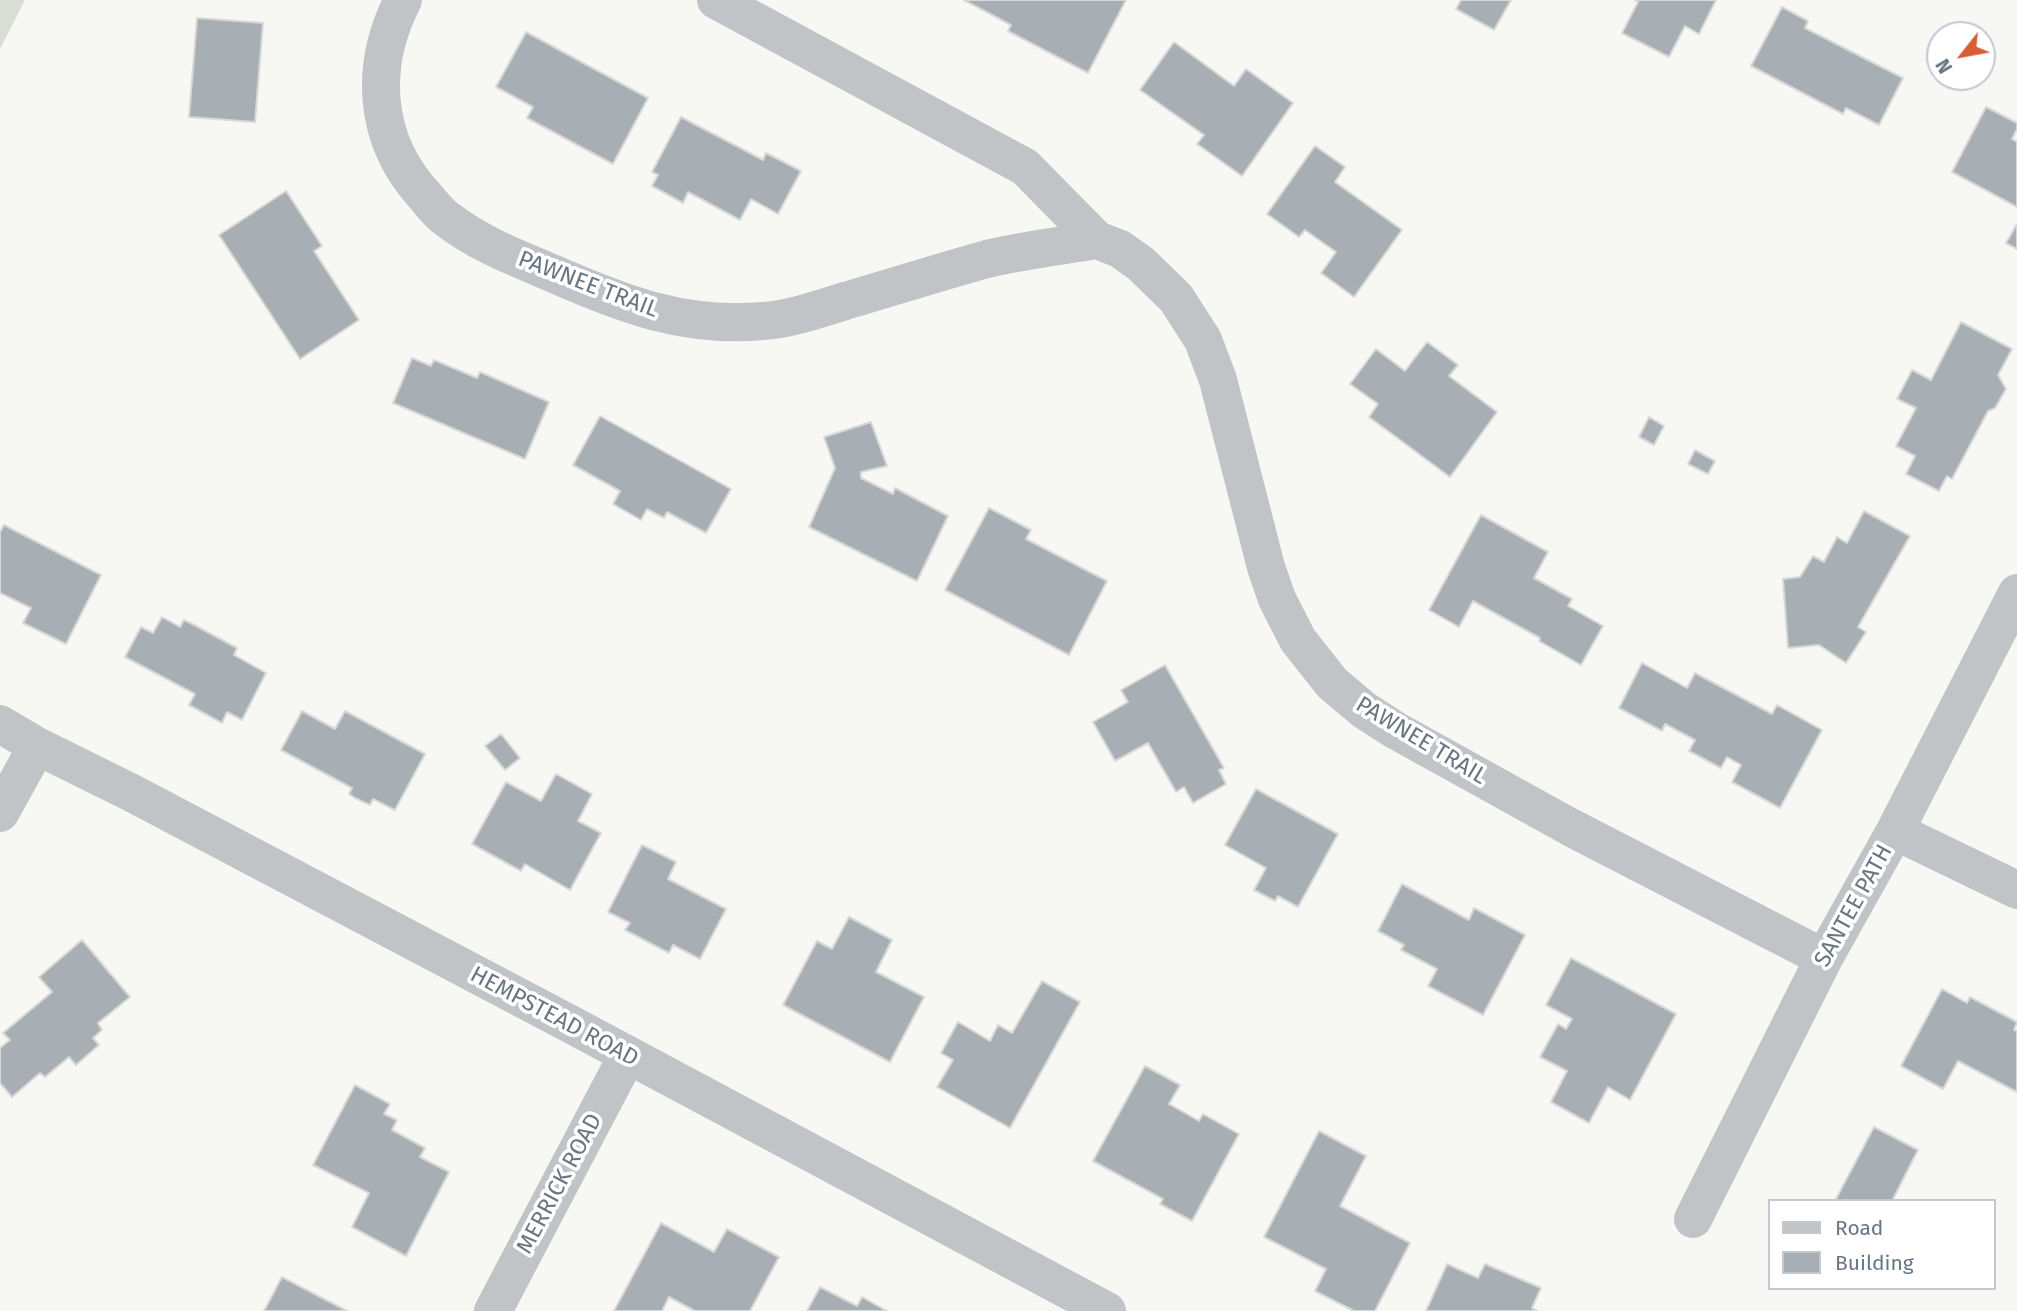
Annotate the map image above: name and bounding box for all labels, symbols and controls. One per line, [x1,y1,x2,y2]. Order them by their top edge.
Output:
north arrow [1926,21,1996,91]
text: N [1931,55,1957,77]
street label: PAWNEE TRAIL [514,246,662,324]
street label: PAWNEE TRAIL [1351,691,1491,791]
street label: SANTEE PATH [1809,840,1899,972]
street label: HEMPSTEAD ROAD [465,961,643,1073]
street label: MERRICK ROAD [511,1109,609,1259]
legend [1769,1199,1996,1290]
text: Road [1835,1215,1883,1241]
text: Building [1835,1250,1914,1276]

